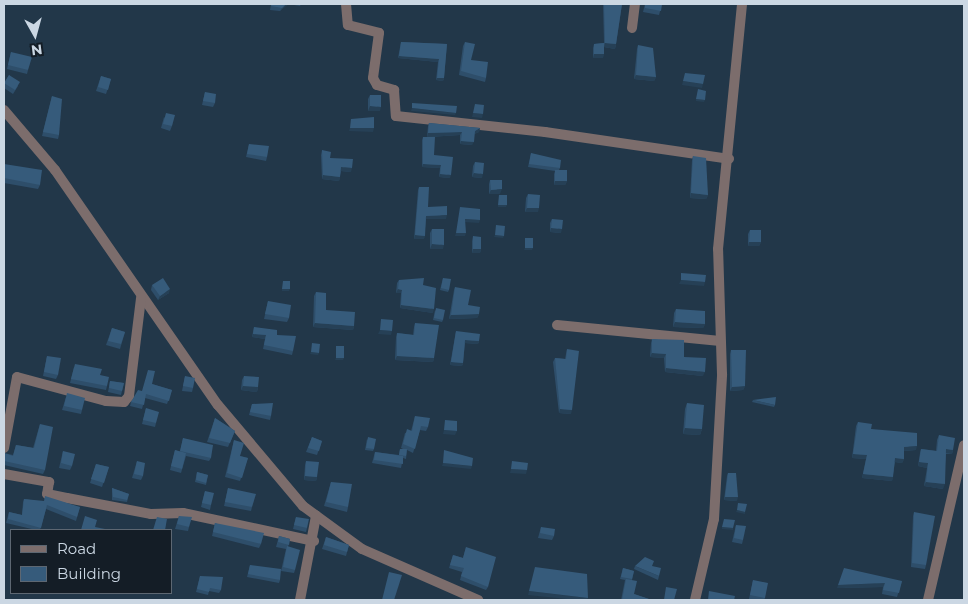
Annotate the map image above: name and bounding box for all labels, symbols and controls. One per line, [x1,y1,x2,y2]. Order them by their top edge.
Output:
north arrow [10,10,60,60]
text: N [30,40,44,60]
legend [10,529,172,594]
text: Road [57,539,96,558]
text: Building [57,564,121,583]

